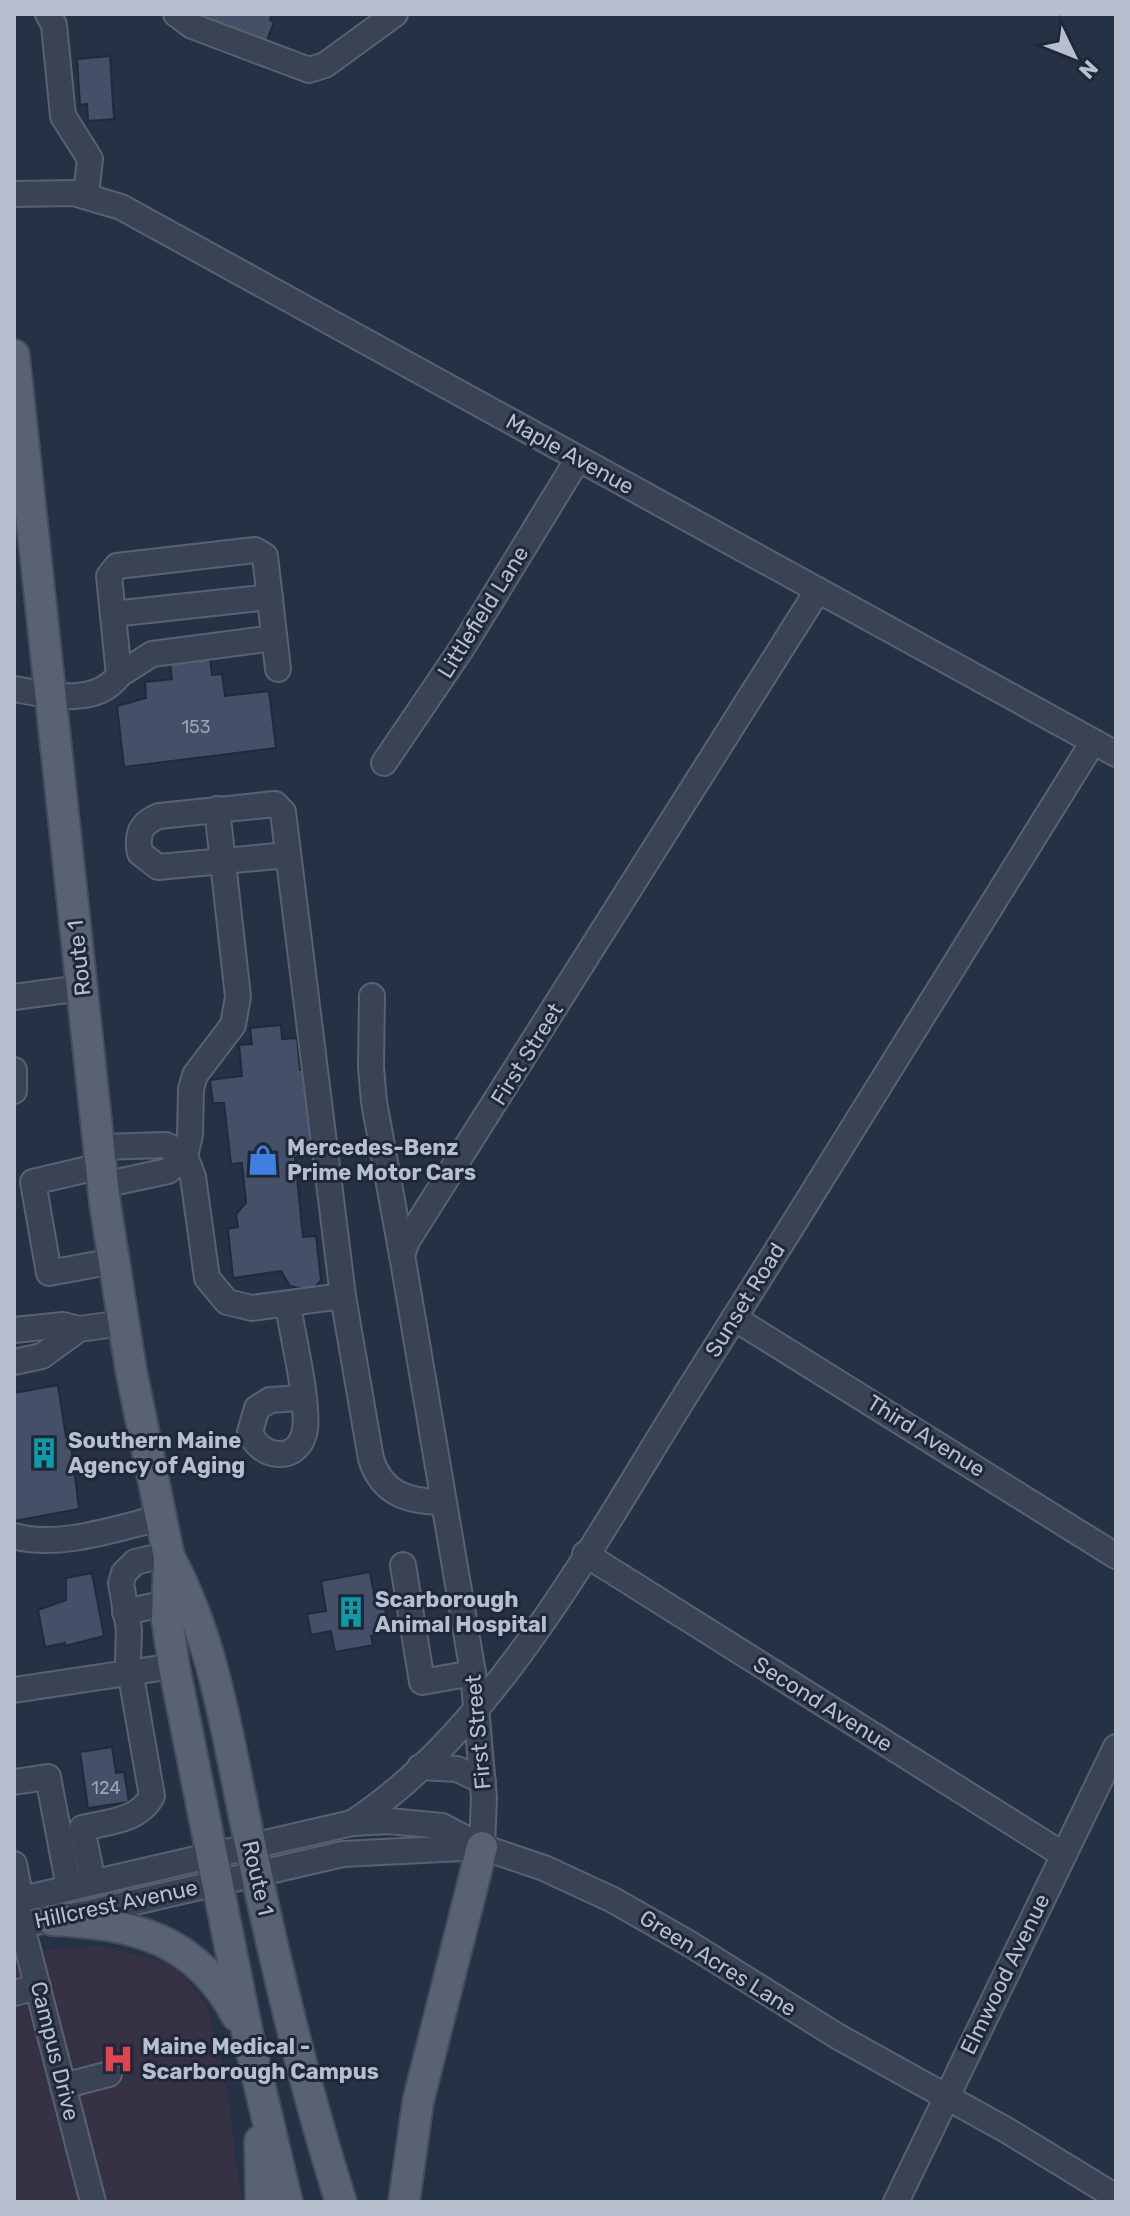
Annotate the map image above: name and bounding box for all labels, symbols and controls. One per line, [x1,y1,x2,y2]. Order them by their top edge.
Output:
north arrow [1034,16,1114,96]
text: N [1073,54,1104,84]
street label: Maple Avenue [501,408,639,500]
street label: Littlefield Lane [432,541,534,683]
house number: 153 [181,716,211,738]
street label: Route 1 [62,919,96,997]
street label: First Street [485,998,569,1110]
place label: Mercedes-Benz Prime Motor Cars [287,1134,476,1186]
shop icon: Mercedes-Benz Prime Motor Cars [246,1143,280,1177]
street label: Sunset Road [699,1238,791,1362]
street label: Third Avenue [862,1389,990,1483]
place label: Southern Maine Agency of Aging [68,1427,245,1479]
building icon: Southern Maine Agency of Aging [27,1436,61,1470]
place label: Scarborough Animal Hospital [375,1586,547,1638]
building icon: Scarborough Animal Hospital [334,1595,368,1629]
street label: Second Avenue [748,1650,898,1758]
street label: First Street [459,1673,496,1791]
house number: 124 [91,1777,121,1799]
street label: Route 1 [236,1838,280,1918]
street label: Hillcrest Avenue [32,1874,200,1934]
street label: Elmwood Avenue [954,1889,1056,2059]
street label: Green Acres Lane [635,1904,801,2022]
street label: Campus Drive [25,1979,85,2123]
place label: Maine Medical - Scarborough Campus [142,2033,379,2085]
hospital icon: Maine Medical - Scarborough Campus [101,2042,135,2076]

